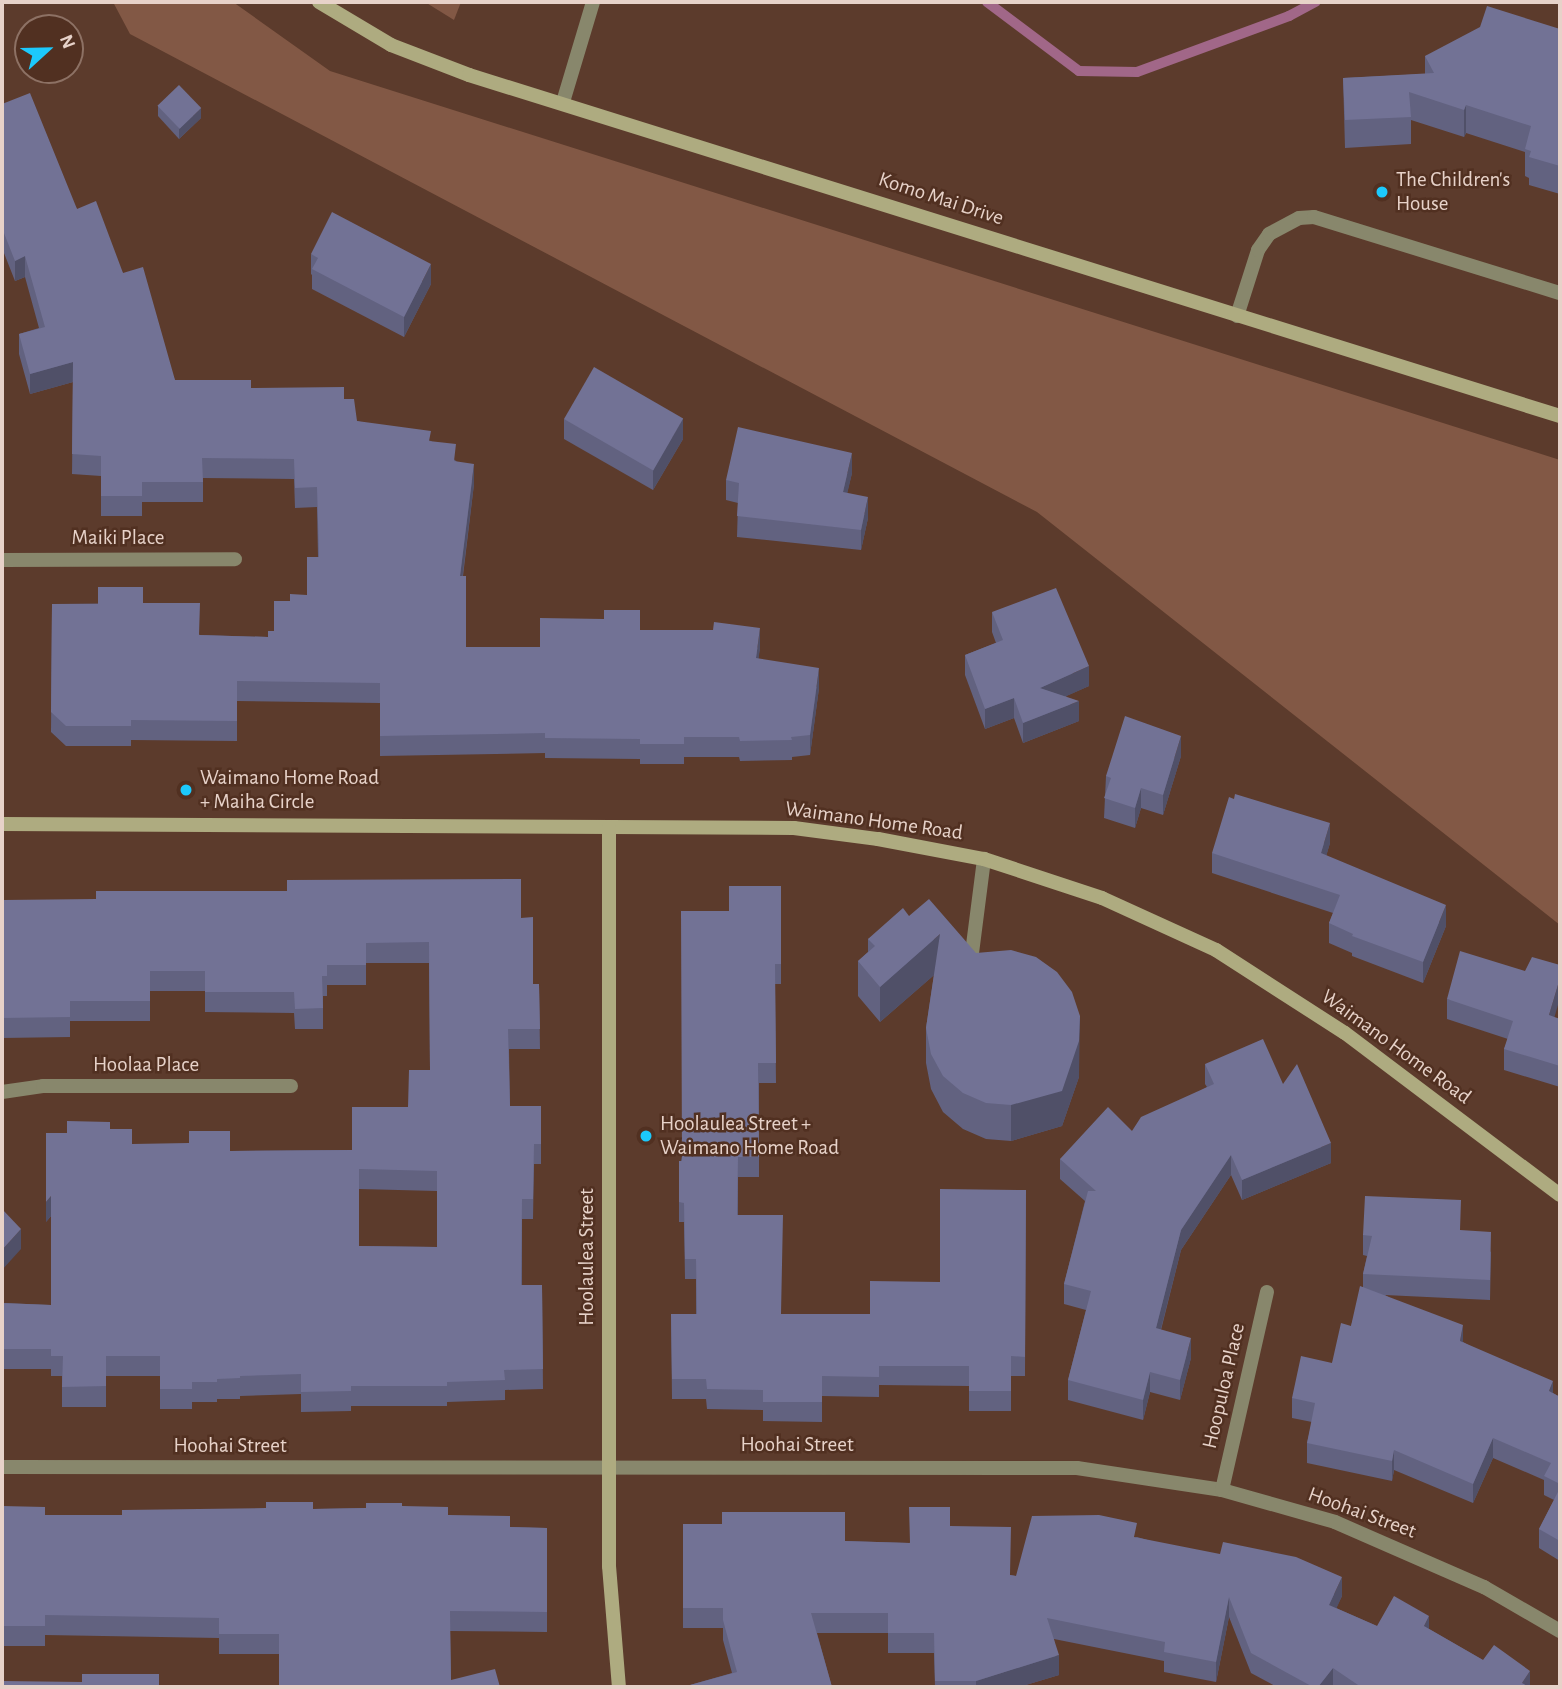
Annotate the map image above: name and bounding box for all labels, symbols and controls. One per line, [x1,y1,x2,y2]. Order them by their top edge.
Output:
north arrow [14,14,84,84]
text: N [56,32,78,51]
street label: Komo Mai Drive [875,167,1007,231]
place label: The Children's House [1396,167,1510,217]
marker: The Children's House [1374,184,1390,200]
street label: Maiki Place [72,525,164,551]
place label: Waimano Home Road + Maiha Circle [200,765,379,815]
marker: Waimano Home Road + Maiha Circle [178,782,194,798]
street label: Waimano Home Road [784,796,964,846]
street label: Waimano Home Road [1316,984,1476,1110]
street label: Hoolaa Place [93,1052,199,1078]
place label: Hoolaulea Street + Waimano Home Road [660,1111,839,1161]
marker: Hoolaulea Street + Waimano Home Road [638,1128,654,1144]
street label: Hoolaulea Street [574,1188,600,1326]
street label: Hoopuloa Place [1197,1321,1251,1451]
street label: Hoohai Street [740,1432,854,1458]
street label: Hoohai Street [173,1433,287,1459]
street label: Hoohai Street [1305,1482,1419,1544]

